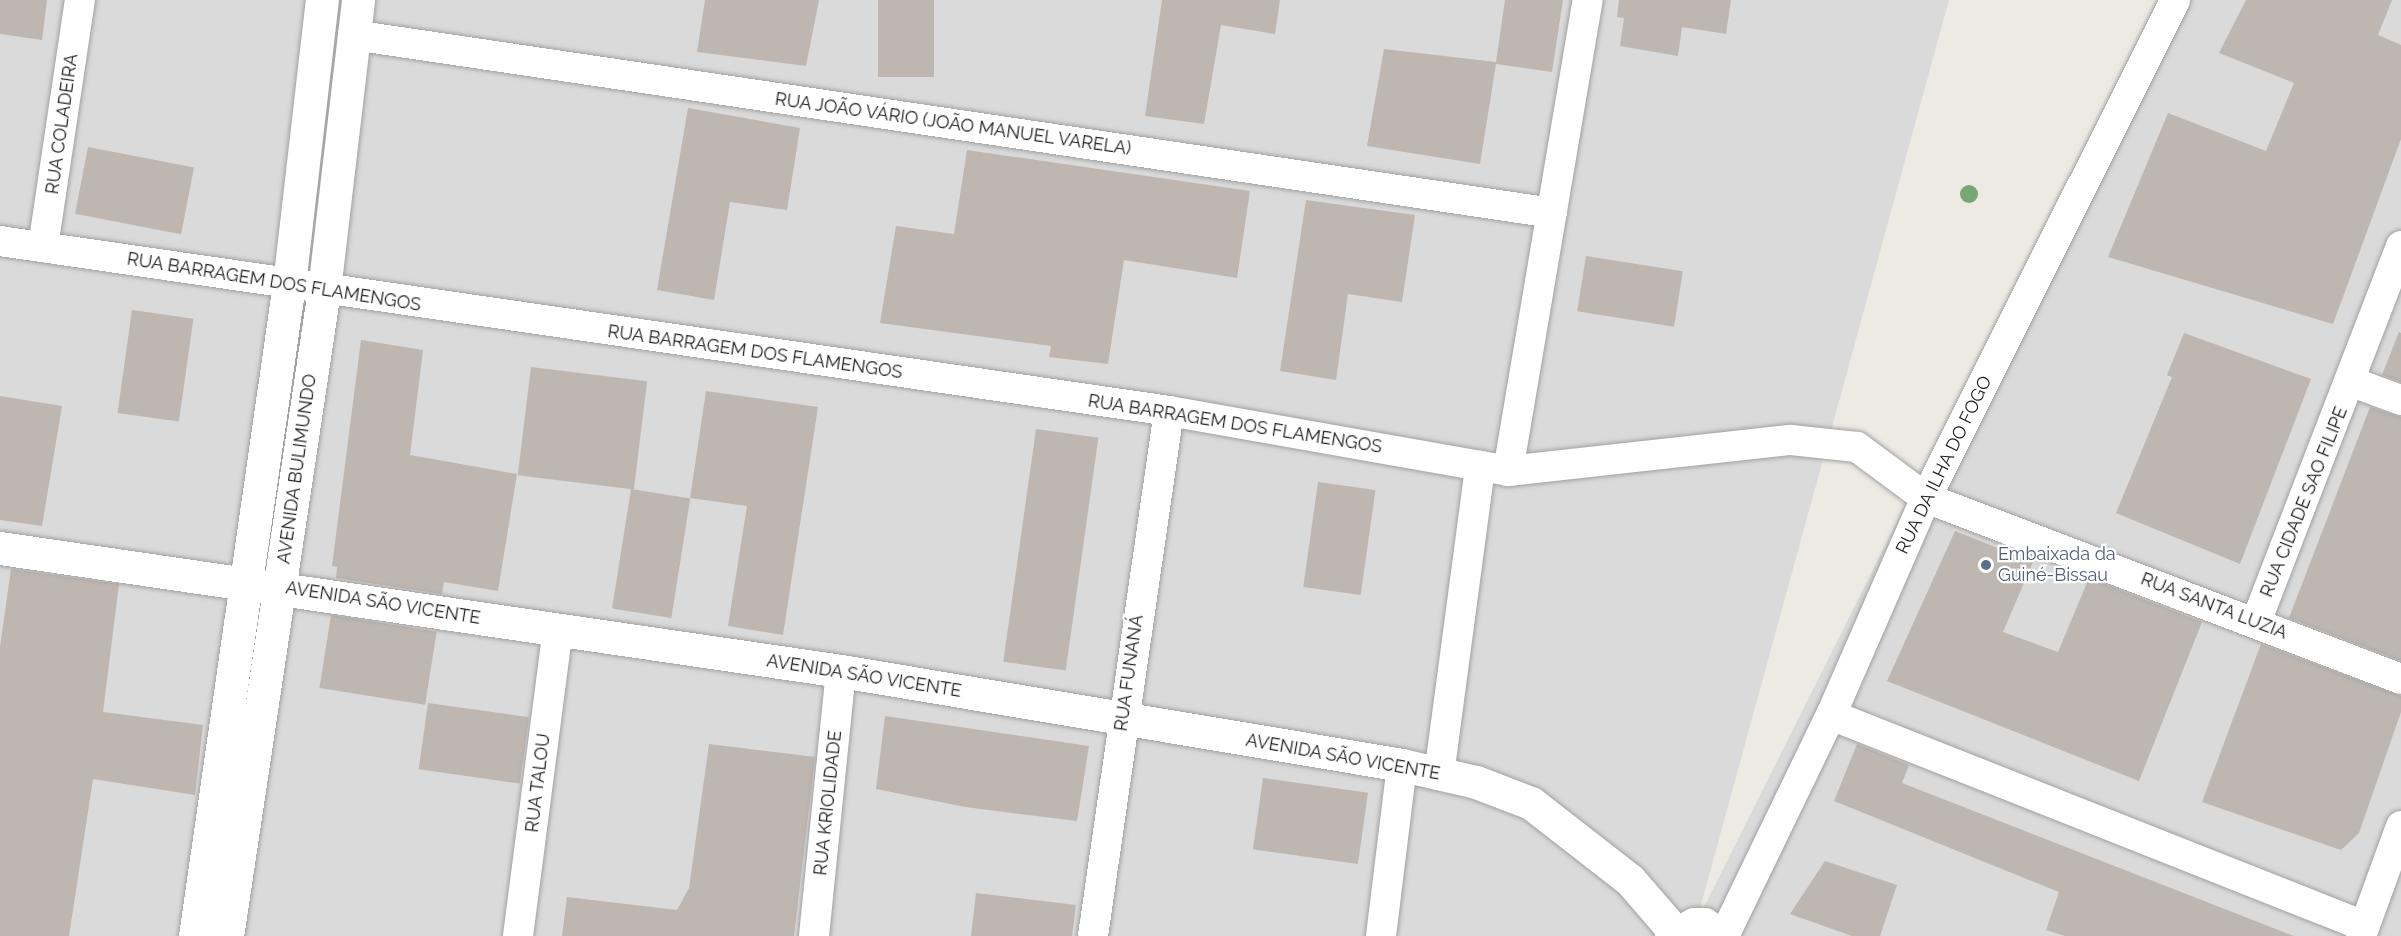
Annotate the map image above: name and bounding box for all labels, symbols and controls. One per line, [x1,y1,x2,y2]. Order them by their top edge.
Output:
street label: RUA COLADEIRA [41,52,83,196]
street label: RUA JOÃO VÁRIO (JOÃO MANUEL VARELA) [772,88,1134,160]
street label: RUA BARRAGEM DOS FLAMENGOS [125,248,423,316]
street label: RUA BARRAGEM DOS FLAMENGOS [606,321,904,383]
street label: AVENIDA BULIMUNDO [273,372,321,566]
street label: RUA DA ILHA DO FOGO [1891,372,1997,558]
street label: RUA BARRAGEM DOS FLAMENGOS [1086,390,1384,458]
street label: RUA CIDADE SAO FILIPE [2256,403,2352,601]
place label: Embaixada da Guiné-Bissau [1998,544,2116,586]
marker: Embaixada da Guiné-Bissau [1979,558,1993,572]
street label: RUA SANTA LUZIA [2137,568,2291,644]
street label: AVENIDA SÃO VICENTE [283,577,483,629]
street label: RUA FUNANÁ [1110,613,1148,733]
street label: AVENIDA SÃO VICENTE [764,650,964,702]
street label: RUA KRIOLIDADE [810,729,846,877]
street label: AVENIDA SÃO VICENTE [1244,729,1442,785]
street label: RUA TALOU [521,732,555,834]

